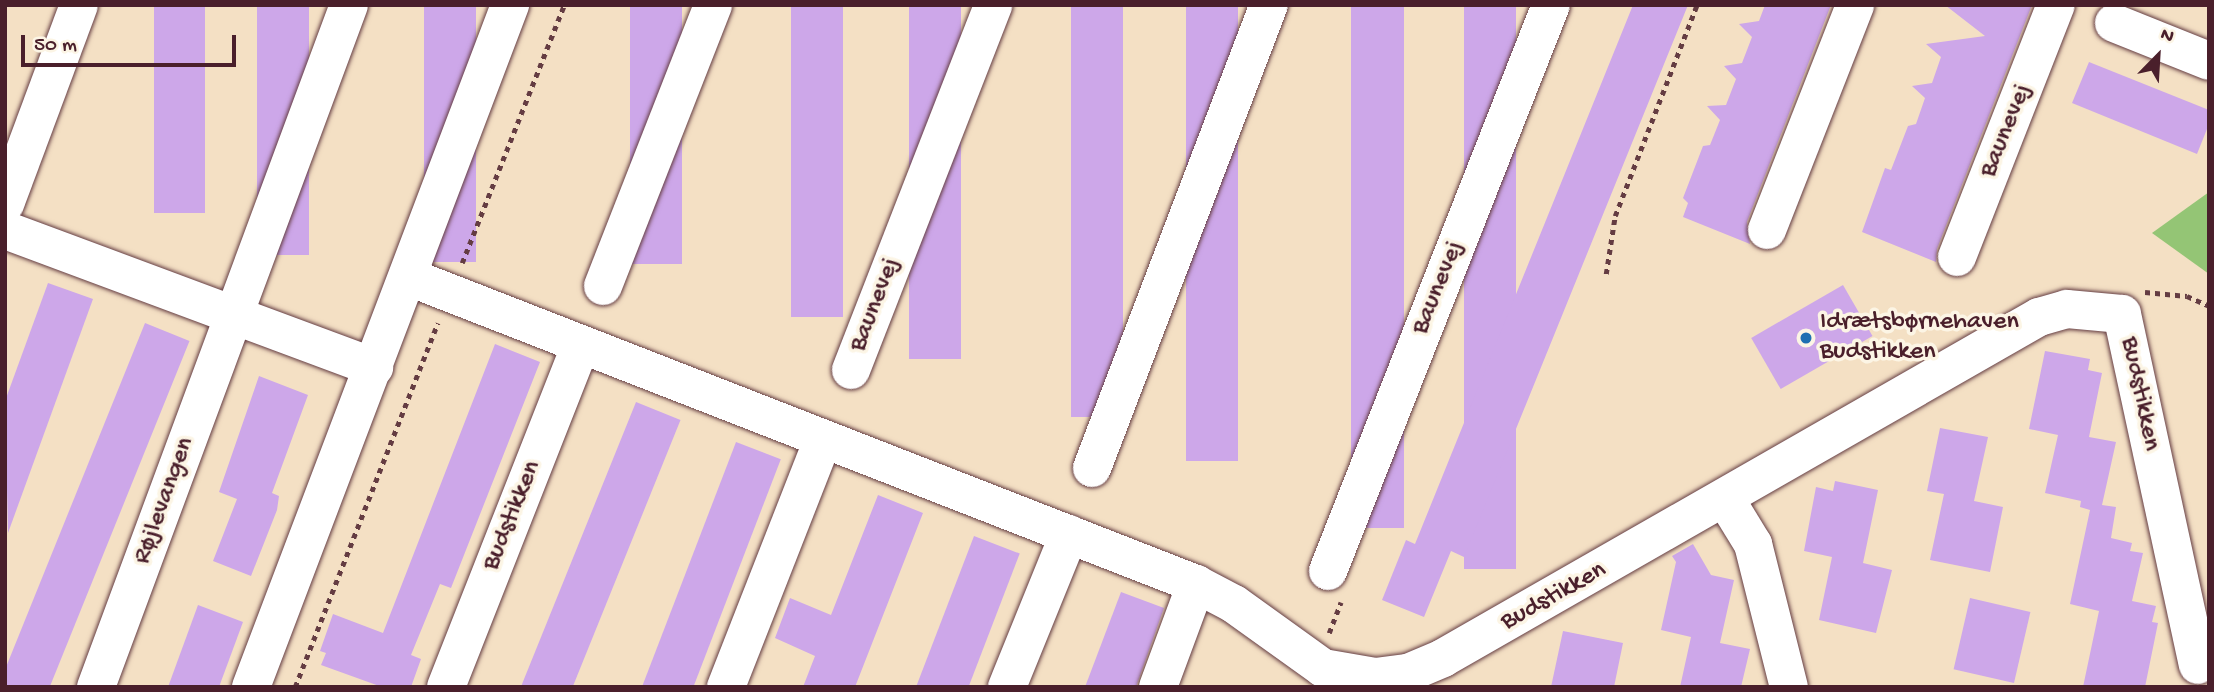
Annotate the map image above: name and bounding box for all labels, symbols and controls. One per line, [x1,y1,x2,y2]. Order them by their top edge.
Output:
scale bar [24,21,240,65]
north arrow [2123,21,2193,91]
text: N [2156,23,2177,49]
text: 50 m [34,34,77,59]
street label: Baunevej [1974,80,2040,182]
street label: Baunevej [1406,237,1472,339]
street label: Baunevej [844,254,908,356]
place label: Idrætsbørnehaven Budstikken [1820,307,2019,368]
marker: Idrætsbørnehaven Budstikken [1798,330,1814,346]
street label: Budstikken [2112,334,2166,454]
street label: Røjlevangen [128,433,202,569]
street label: Budstikken [477,457,549,575]
street label: Budstikken [1496,555,1612,639]

